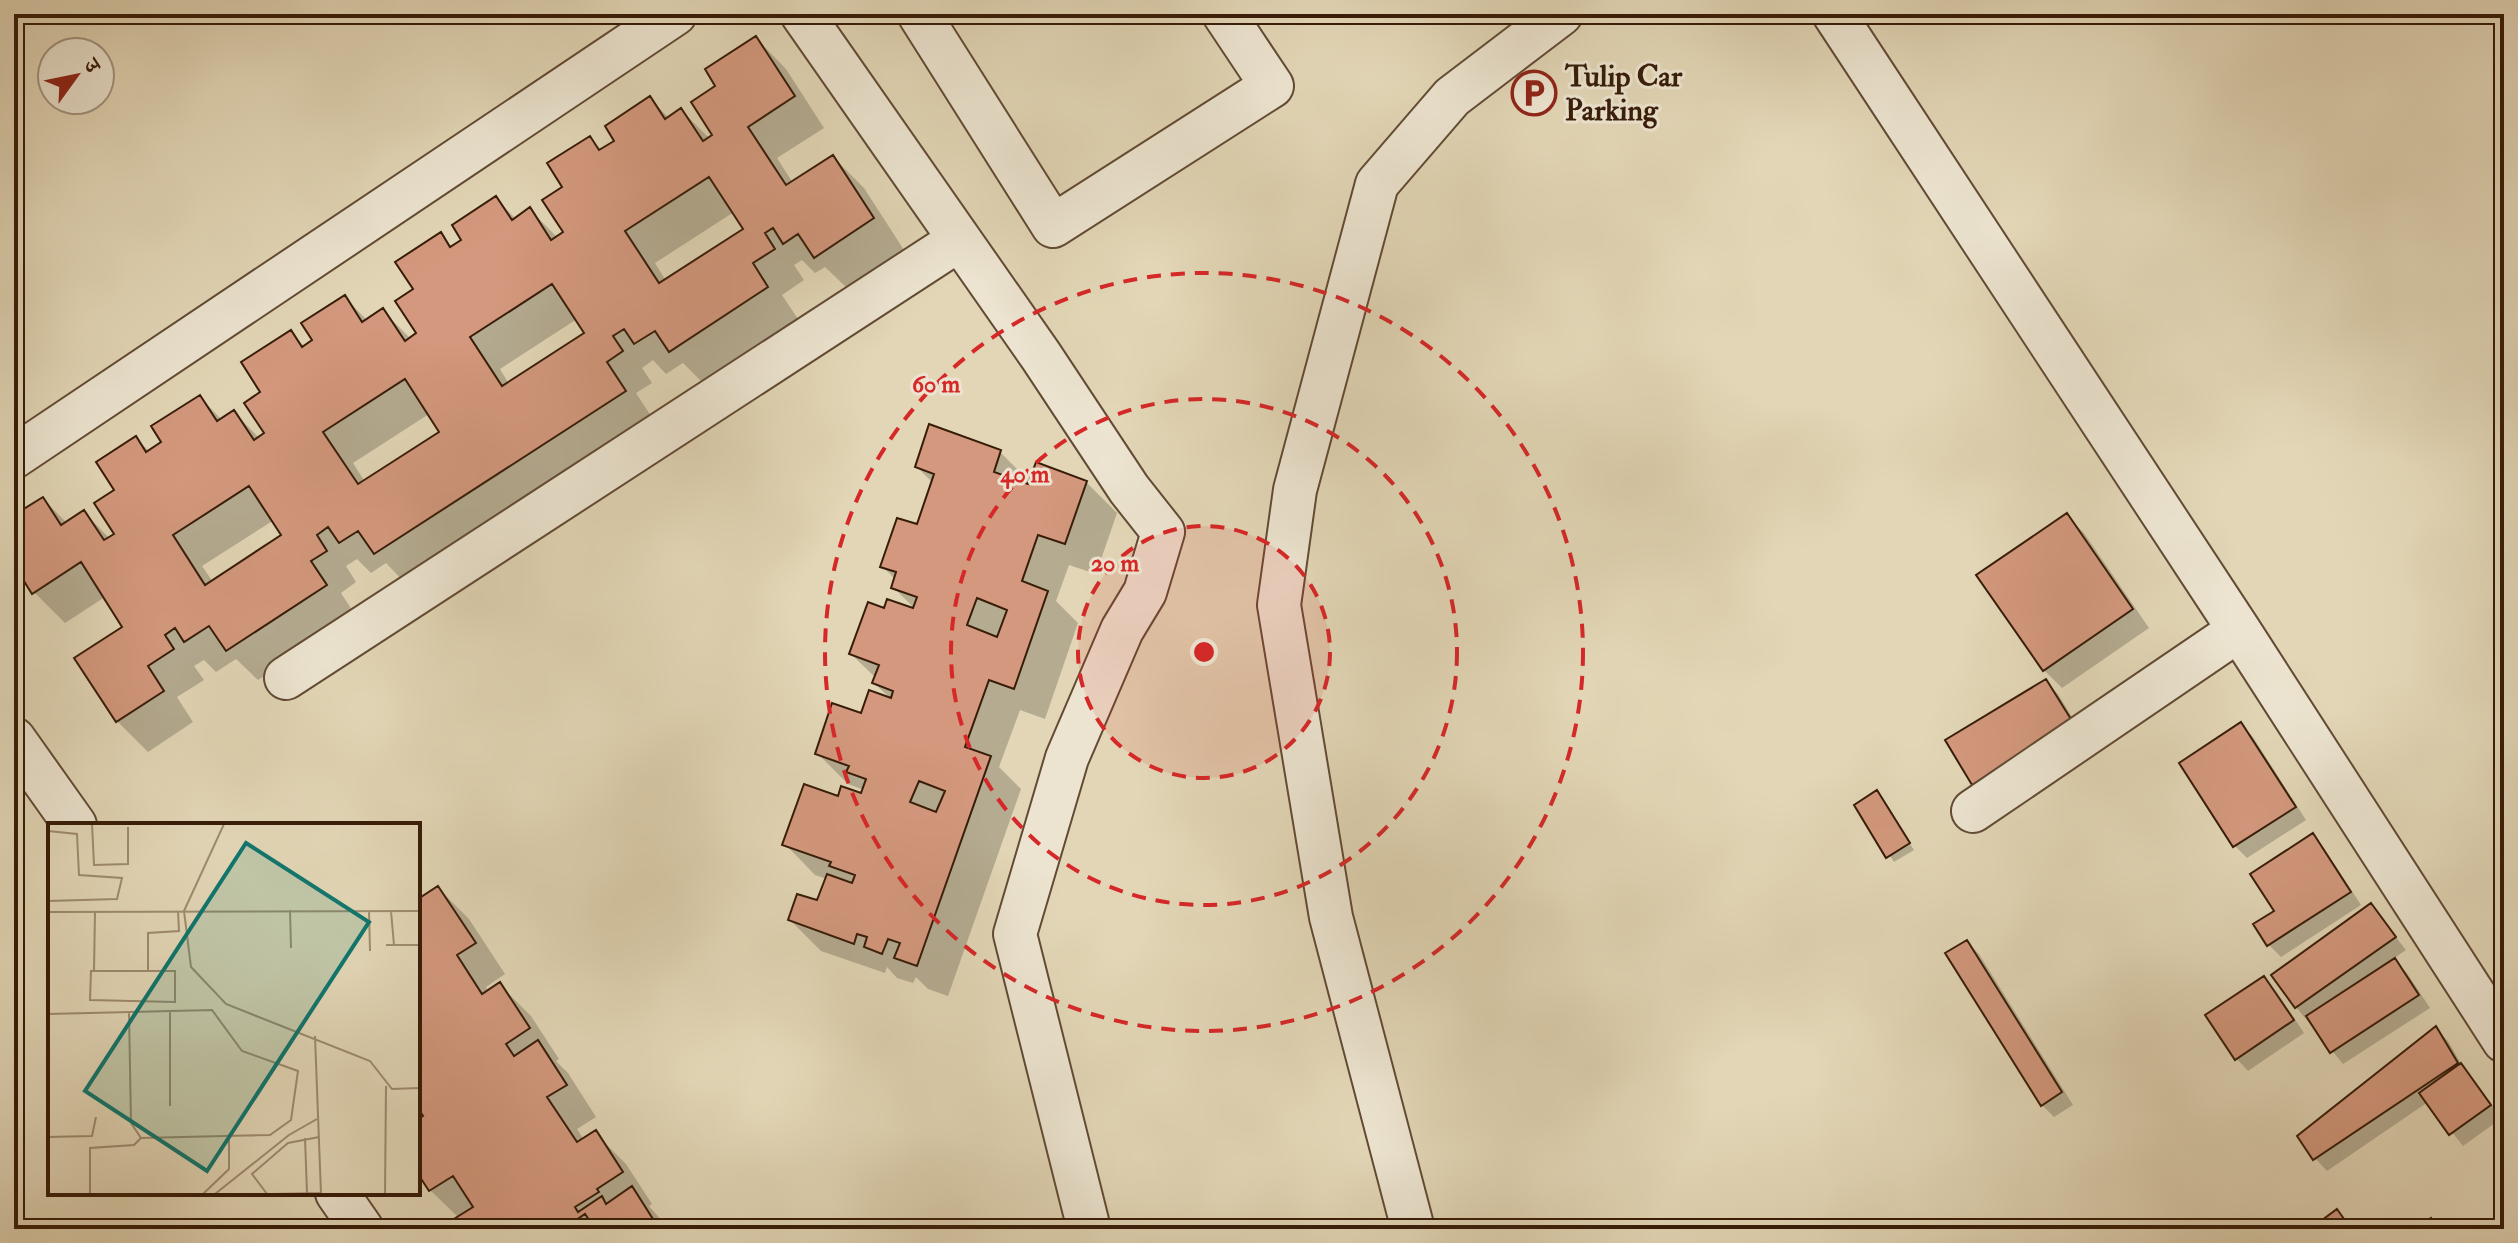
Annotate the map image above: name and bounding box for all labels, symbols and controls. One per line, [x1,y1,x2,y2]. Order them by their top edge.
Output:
north arrow [36,36,116,116]
text: उ [76,52,108,79]
place label: Tulip Car Parking [1564,58,1683,129]
parking icon: Tulip Car Parking [1510,69,1558,117]
text: 60 m [912,369,960,400]
text: 40 m [1000,459,1050,490]
text: 20 m [1091,548,1139,579]
centre of rings [1190,638,1218,666]
inset map [48,823,420,1195]

